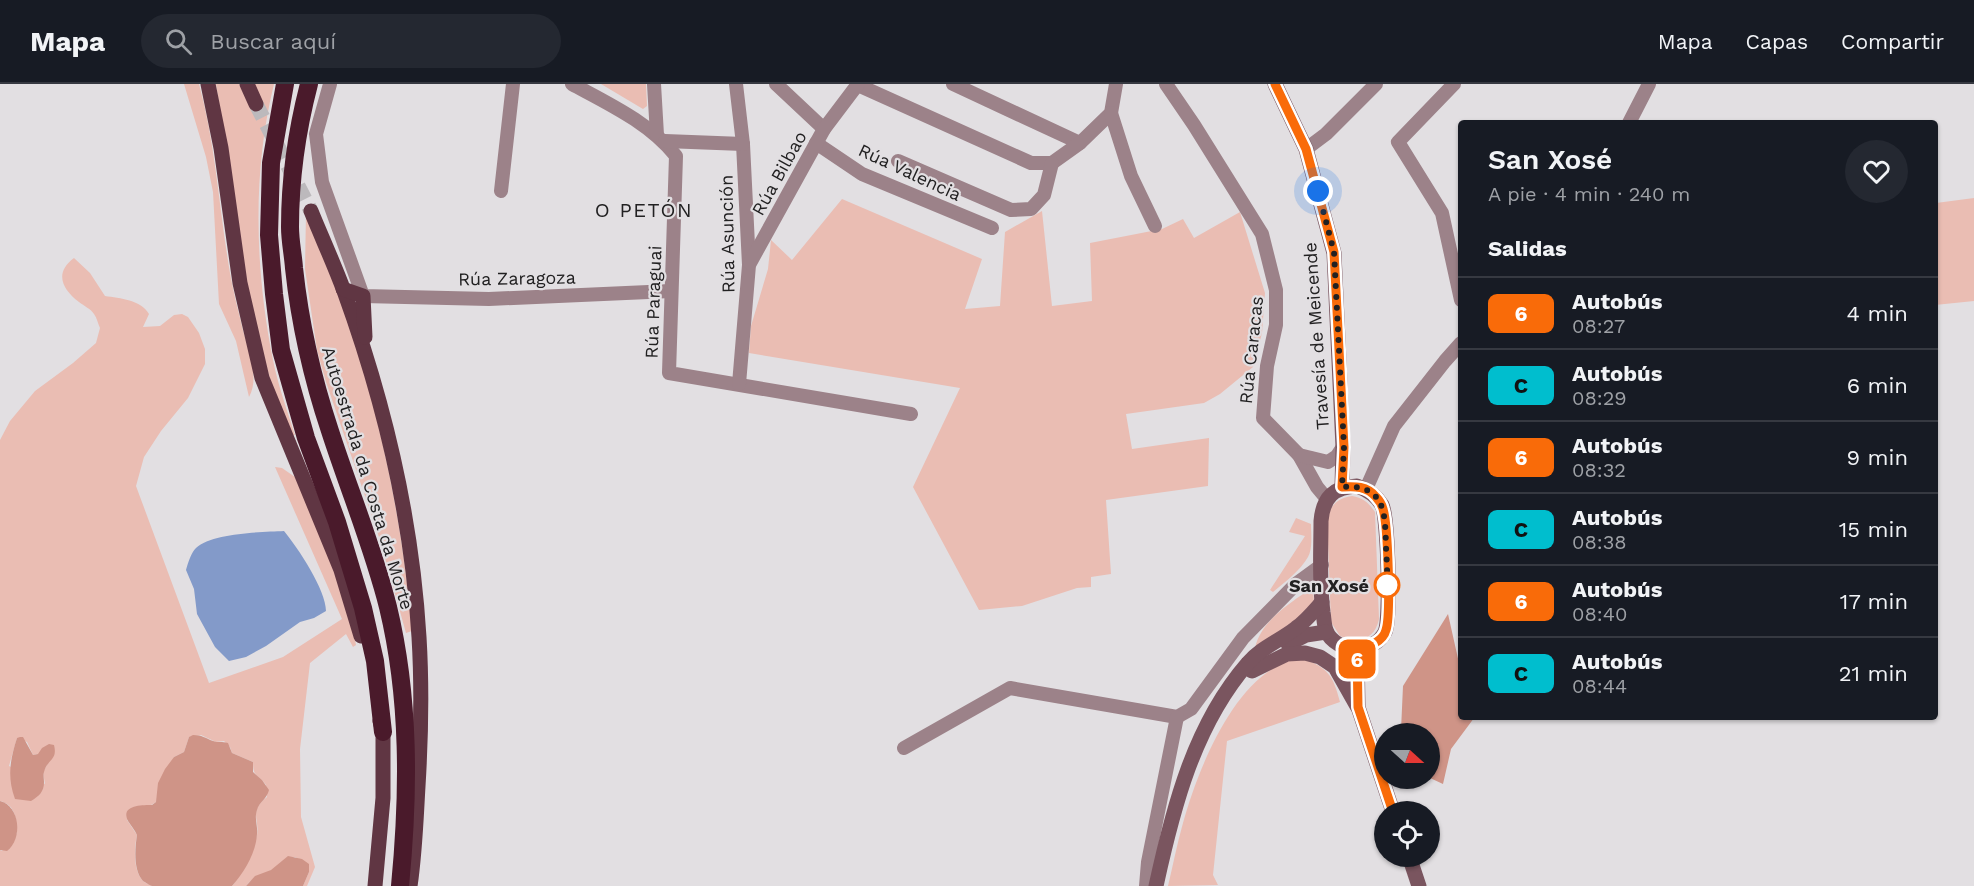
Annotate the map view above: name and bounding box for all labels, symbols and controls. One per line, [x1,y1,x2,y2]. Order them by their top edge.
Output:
search box [141,14,561,68]
text: Mapa [30,25,105,58]
icon: search [162,25,195,58]
text: Buscar aquí [210,29,336,54]
text: Mapa [1658,29,1713,54]
text: Capas [1746,29,1808,54]
text: Compartir [1841,29,1944,54]
street label: Rúa Bilbao [747,127,811,219]
street label: Rúa Valencia [855,139,965,205]
button: heart [1845,140,1908,203]
text: San Xosé [1488,143,1612,176]
street label: Rúa Asunción [715,175,739,293]
your location [1303,176,1333,206]
text: A pie · 4 min · 240 m [1488,182,1690,206]
district label: O PETÓN [595,198,693,222]
text: Salidas [1488,236,1567,261]
street label: Travesía de Meicende [1299,241,1333,431]
street label: Rúa Paraguai [641,245,665,359]
street label: Rúa Zaragoza [458,266,576,290]
text: Autobús [1572,289,1662,314]
street label: Rúa Caracas [1235,295,1267,405]
text: 6 [1515,301,1527,326]
text: 4 min [1847,301,1908,326]
text: 08:27 [1572,314,1625,338]
street label: Autoestrada da Costa da Morte [318,344,418,612]
text: Autobús [1572,361,1662,386]
text: C [1514,373,1528,398]
text: 6 min [1847,373,1908,398]
text: 08:29 [1572,386,1627,410]
text: Autobús [1572,433,1662,458]
text: 6 [1515,445,1527,470]
text: 9 min [1846,445,1908,470]
text: 08:32 [1572,458,1626,482]
text: Autobús [1572,505,1662,530]
text: C [1514,517,1528,542]
text: 15 min [1839,517,1908,542]
text: 08:38 [1572,530,1627,554]
marker: San Xosé [1374,572,1400,598]
place label: San Xosé [1289,575,1369,596]
text: Autobús [1572,577,1662,602]
text: 6 [1515,589,1527,614]
text: 17 min [1840,589,1908,614]
text: 08:40 [1572,602,1627,626]
line badge: 6 [1338,640,1376,678]
text: 6 [1351,647,1363,672]
text: Autobús [1572,649,1662,674]
text: C [1514,661,1528,686]
text: 21 min [1839,661,1908,686]
text: 08:44 [1572,674,1627,698]
north arrow [1374,723,1440,789]
map controls [1374,723,1440,867]
button: locate [1374,801,1440,867]

